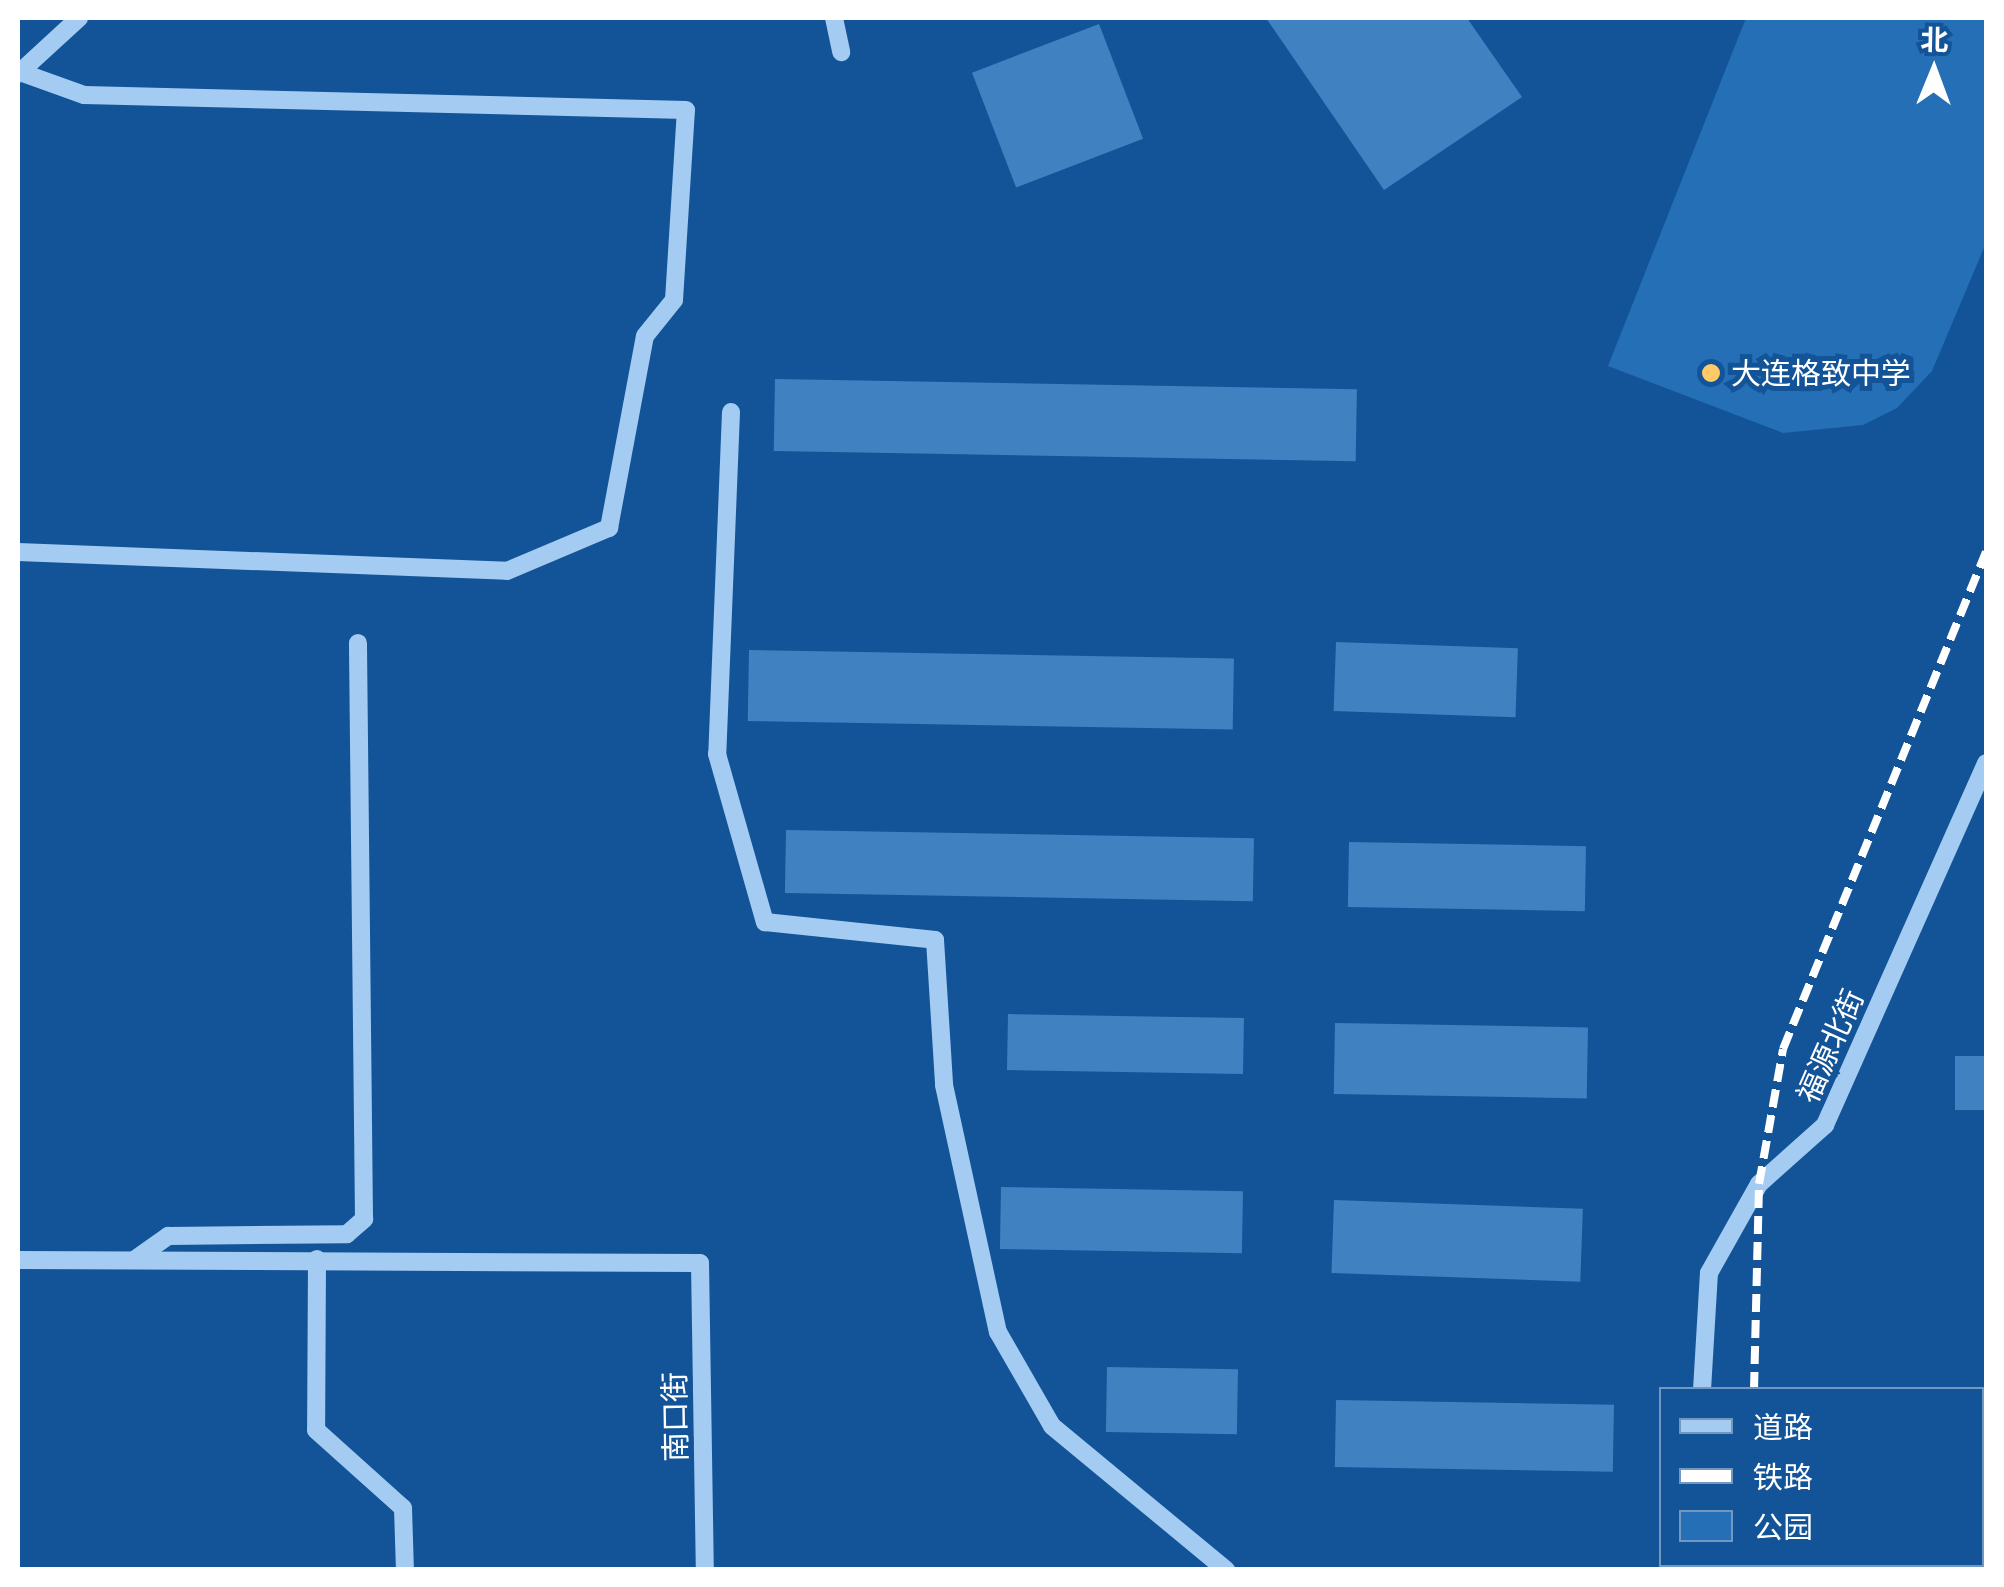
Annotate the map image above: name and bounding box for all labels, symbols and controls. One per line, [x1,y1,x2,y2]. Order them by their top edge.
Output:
text: 北 [1920,18,1949,61]
north arrow [1884,20,1984,120]
place label: 大连格致中学 [1731,355,1911,391]
marker: 大连格致中学 [1700,362,1722,384]
street label: 福源北街 [1789,984,1871,1108]
street label: 南口街 [656,1372,694,1462]
legend [1659,1387,1984,1567]
text: 道路 [1753,1404,1813,1450]
text: 铁路 [1753,1454,1813,1500]
text: 公园 [1753,1504,1813,1550]

